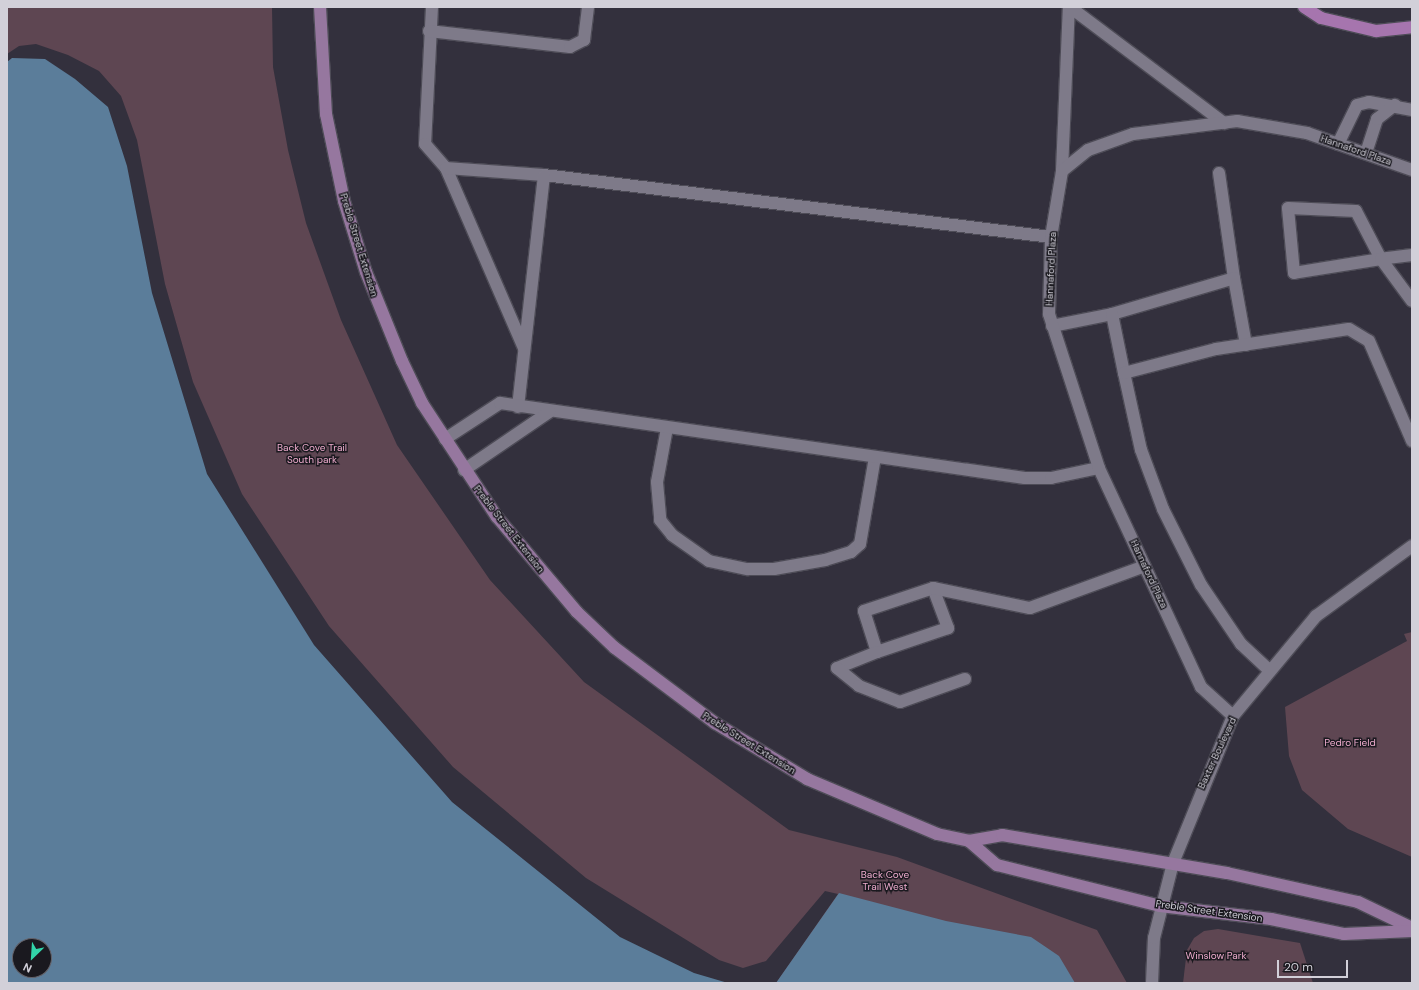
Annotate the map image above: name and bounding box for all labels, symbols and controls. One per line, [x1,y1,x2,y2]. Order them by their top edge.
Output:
street label: Hannaford Plaza [1319,132,1393,168]
street label: Preble Street Extension [338,192,380,298]
street label: Hannaford Plaza [1043,232,1059,306]
park label: Back Cove Trail South park [277,441,347,464]
street label: Preble Street Extension [471,483,547,575]
street label: Hannaford Plaza [1128,538,1170,610]
street label: Preble Street Extension [700,709,798,777]
street label: Baxter Boulevard [1195,715,1239,791]
park label: Pedro Field [1324,737,1376,749]
park label: Back Cove Trail West [861,868,909,892]
street label: Preble Street Extension [1155,898,1263,924]
north arrow [12,938,52,978]
park label: Winslow Park [1186,950,1246,962]
scale bar [1279,952,1350,978]
text: 20 m [1284,959,1313,975]
text: N [21,960,34,976]

